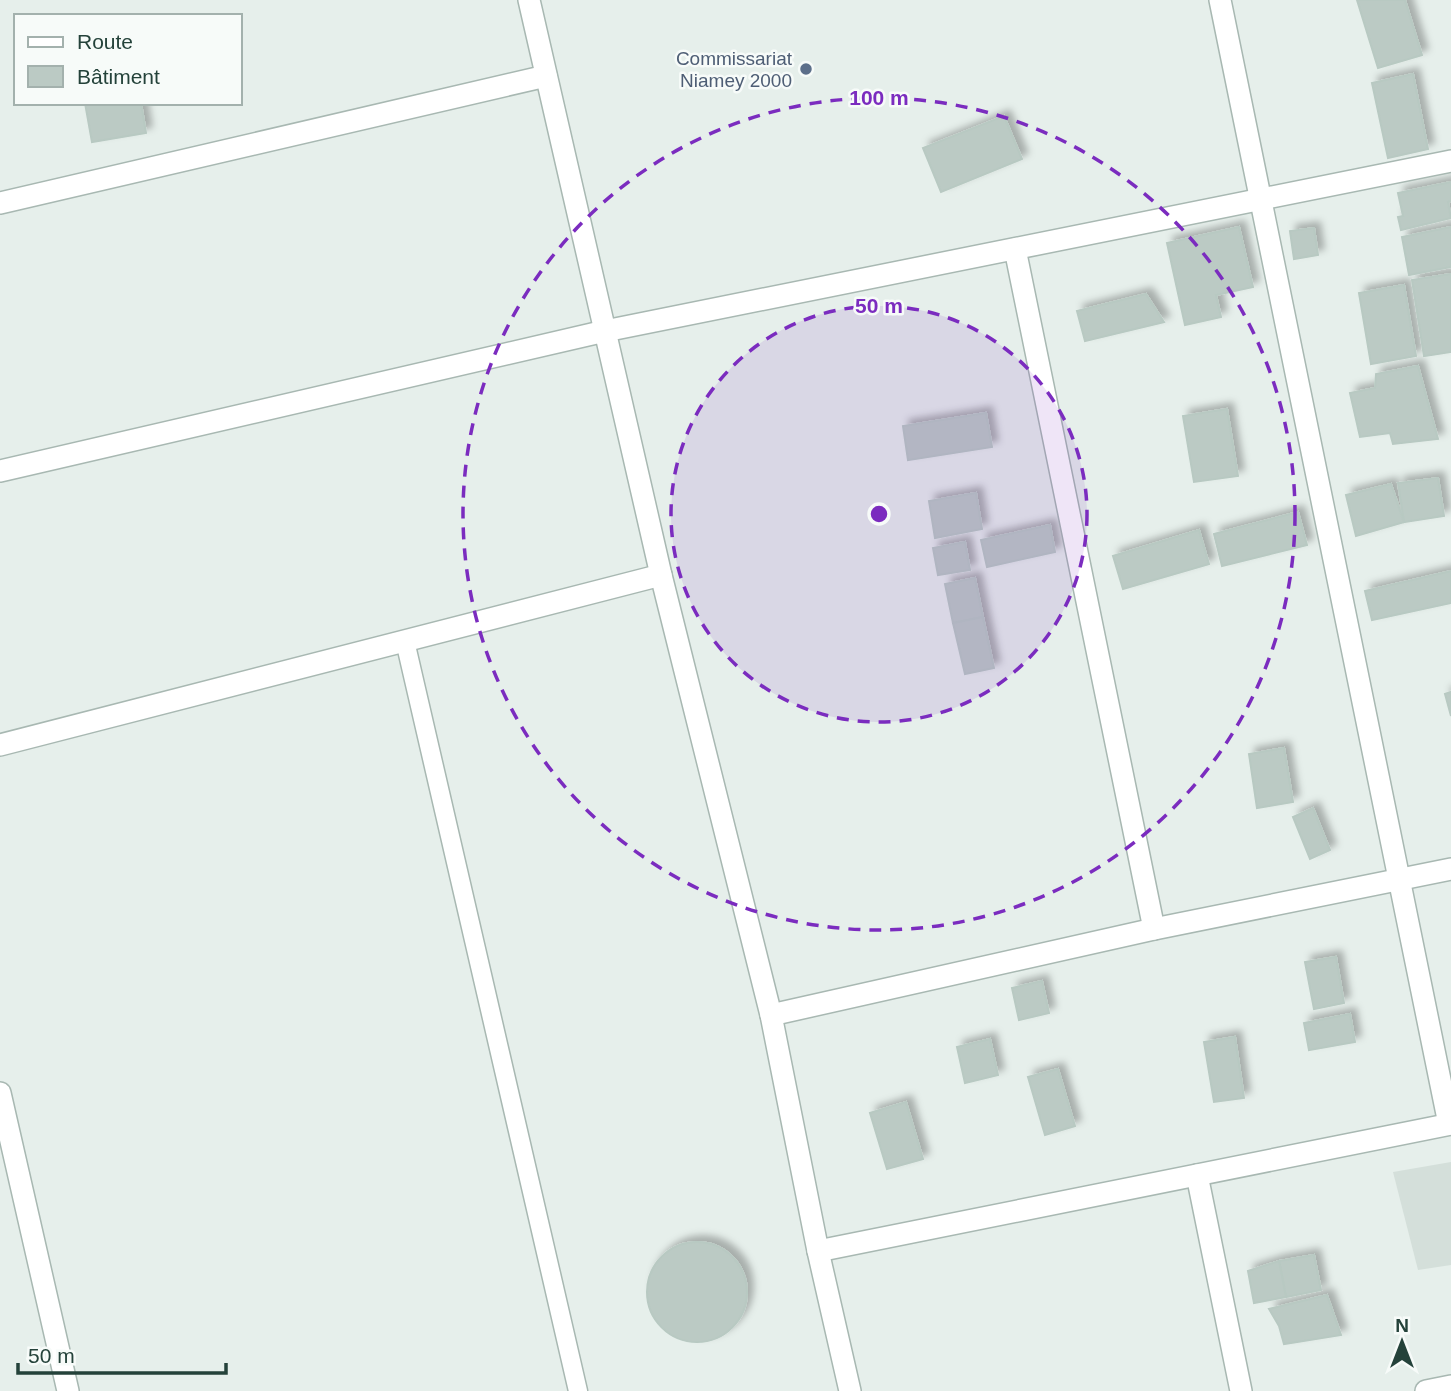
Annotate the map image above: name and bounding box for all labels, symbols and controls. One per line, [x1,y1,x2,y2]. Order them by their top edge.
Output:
legend [14,14,242,105]
text: Route [77,30,133,53]
place label: Commissariat Niamey 2000 [676,48,793,91]
marker: Commissariat Niamey 2000 [798,61,814,77]
text: Bâtiment [77,65,160,88]
text: 100 m [849,86,909,109]
text: 50 m [855,294,903,317]
centre of rings [867,502,891,526]
north arrow [1367,1307,1437,1377]
text: N [1395,1315,1409,1336]
scale bar [18,1332,226,1376]
text: 50 m [28,1344,75,1367]

